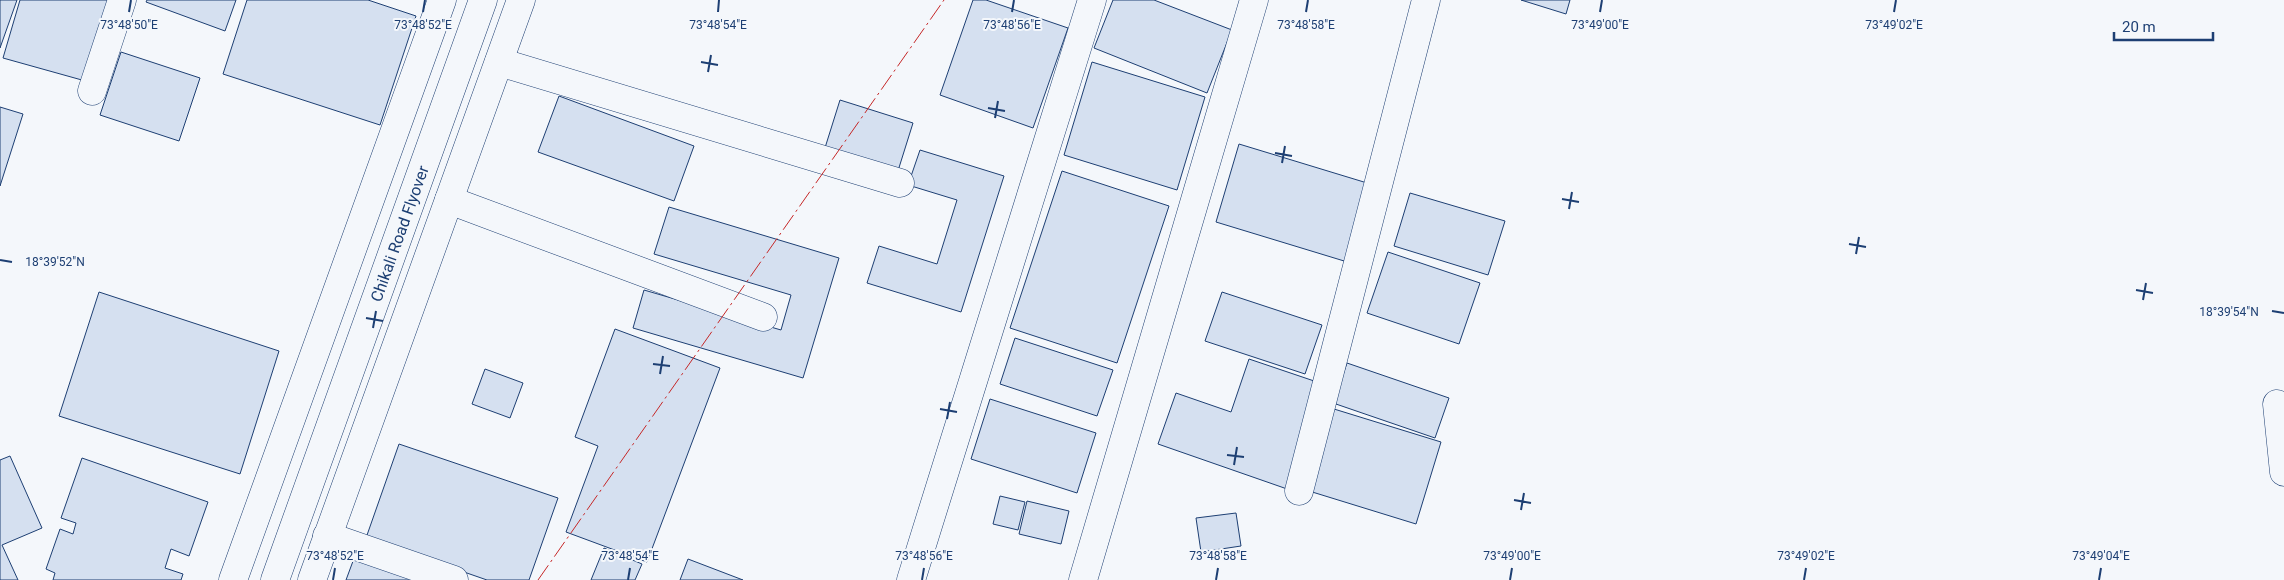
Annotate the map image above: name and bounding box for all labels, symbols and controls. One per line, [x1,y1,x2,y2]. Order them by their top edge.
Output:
scale bar [2114,10,2213,42]
text: 73°48'50"E [100,18,158,32]
text: 73°48'52"E [394,18,452,32]
text: 73°48'54"E [689,18,747,32]
text: 73°48'56"E [983,18,1041,32]
text: 73°48'58"E [1277,18,1335,32]
text: 73°49'00"E [1571,18,1629,32]
text: 73°49'02"E [1865,18,1923,32]
text: 20 m [2122,18,2156,36]
street label: Chikali Road Flyover [366,162,433,304]
text: 18°39'52"N [25,255,85,269]
text: 18°39'54"N [2199,305,2259,319]
text: 73°48'52"E [306,549,364,563]
text: 73°48'54"E [601,549,659,563]
text: 73°48'56"E [895,549,953,563]
text: 73°48'58"E [1189,549,1247,563]
text: 73°49'00"E [1483,549,1541,563]
text: 73°49'02"E [1777,549,1835,563]
text: 73°49'04"E [2072,549,2130,563]

